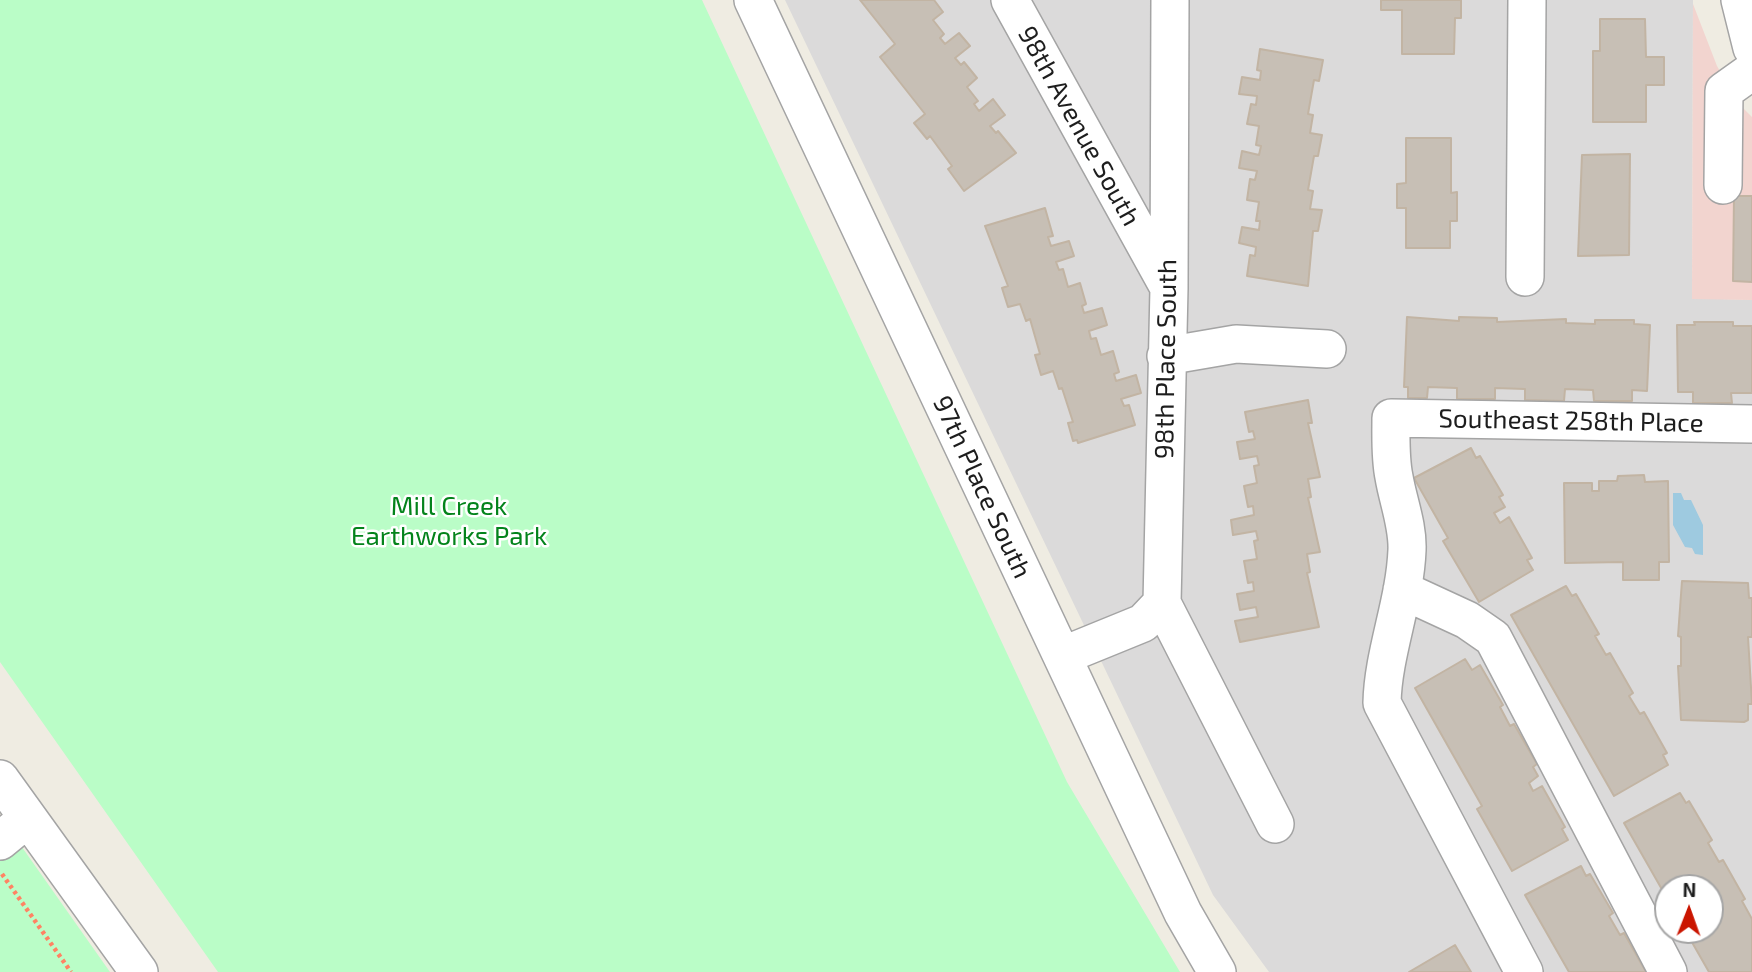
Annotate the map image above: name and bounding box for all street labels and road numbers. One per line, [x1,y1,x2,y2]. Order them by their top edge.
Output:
street label: 98th Avenue South [1011,21,1147,231]
street label: 98th Place South [1149,259,1183,459]
street label: 97th Place South [926,391,1038,583]
street label: Southeast 258th Place [1438,403,1704,439]

